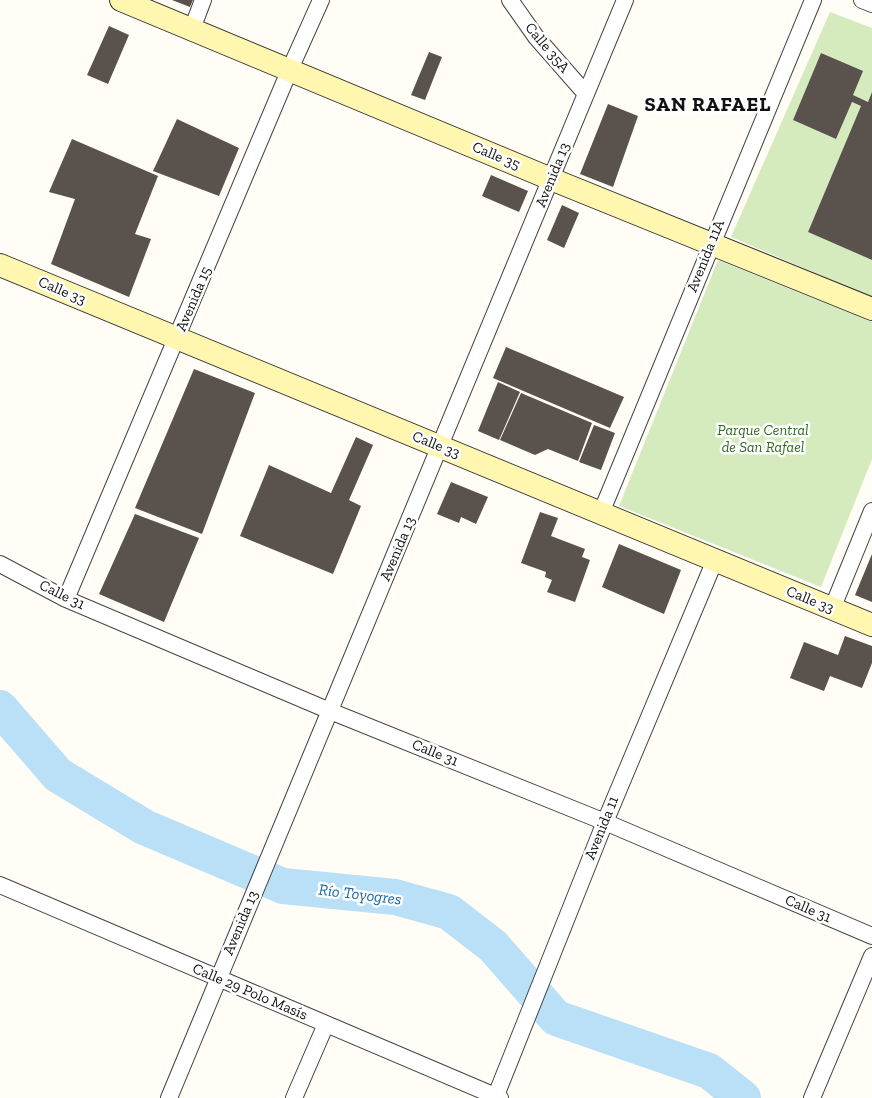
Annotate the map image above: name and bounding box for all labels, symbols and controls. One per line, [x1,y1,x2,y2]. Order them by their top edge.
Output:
street label: Calle 35A [521,19,573,77]
district label: SAN RAFAEL [643,93,773,117]
street label: Calle 35 [469,138,523,174]
street label: Avenida 13 [532,140,574,210]
street label: Avenida 11A [683,217,729,295]
street label: Avenida 15 [172,264,216,334]
street label: Calle 33 [35,273,89,309]
park label: Parque Central de San Rafael [717,422,809,457]
street label: Calle 33 [409,427,463,463]
street label: Avenida 13 [376,514,420,584]
street label: Calle 31 [36,576,88,614]
street label: Calle 33 [783,582,837,618]
street label: Calle 31 [409,736,461,770]
street label: Avenida 11 [581,794,623,862]
water label: Río Toyogres [317,880,403,910]
street label: Avenida 13 [219,888,263,958]
street label: Calle 31 [782,891,834,927]
street label: Calle 29 Polo Masís [190,960,310,1024]

